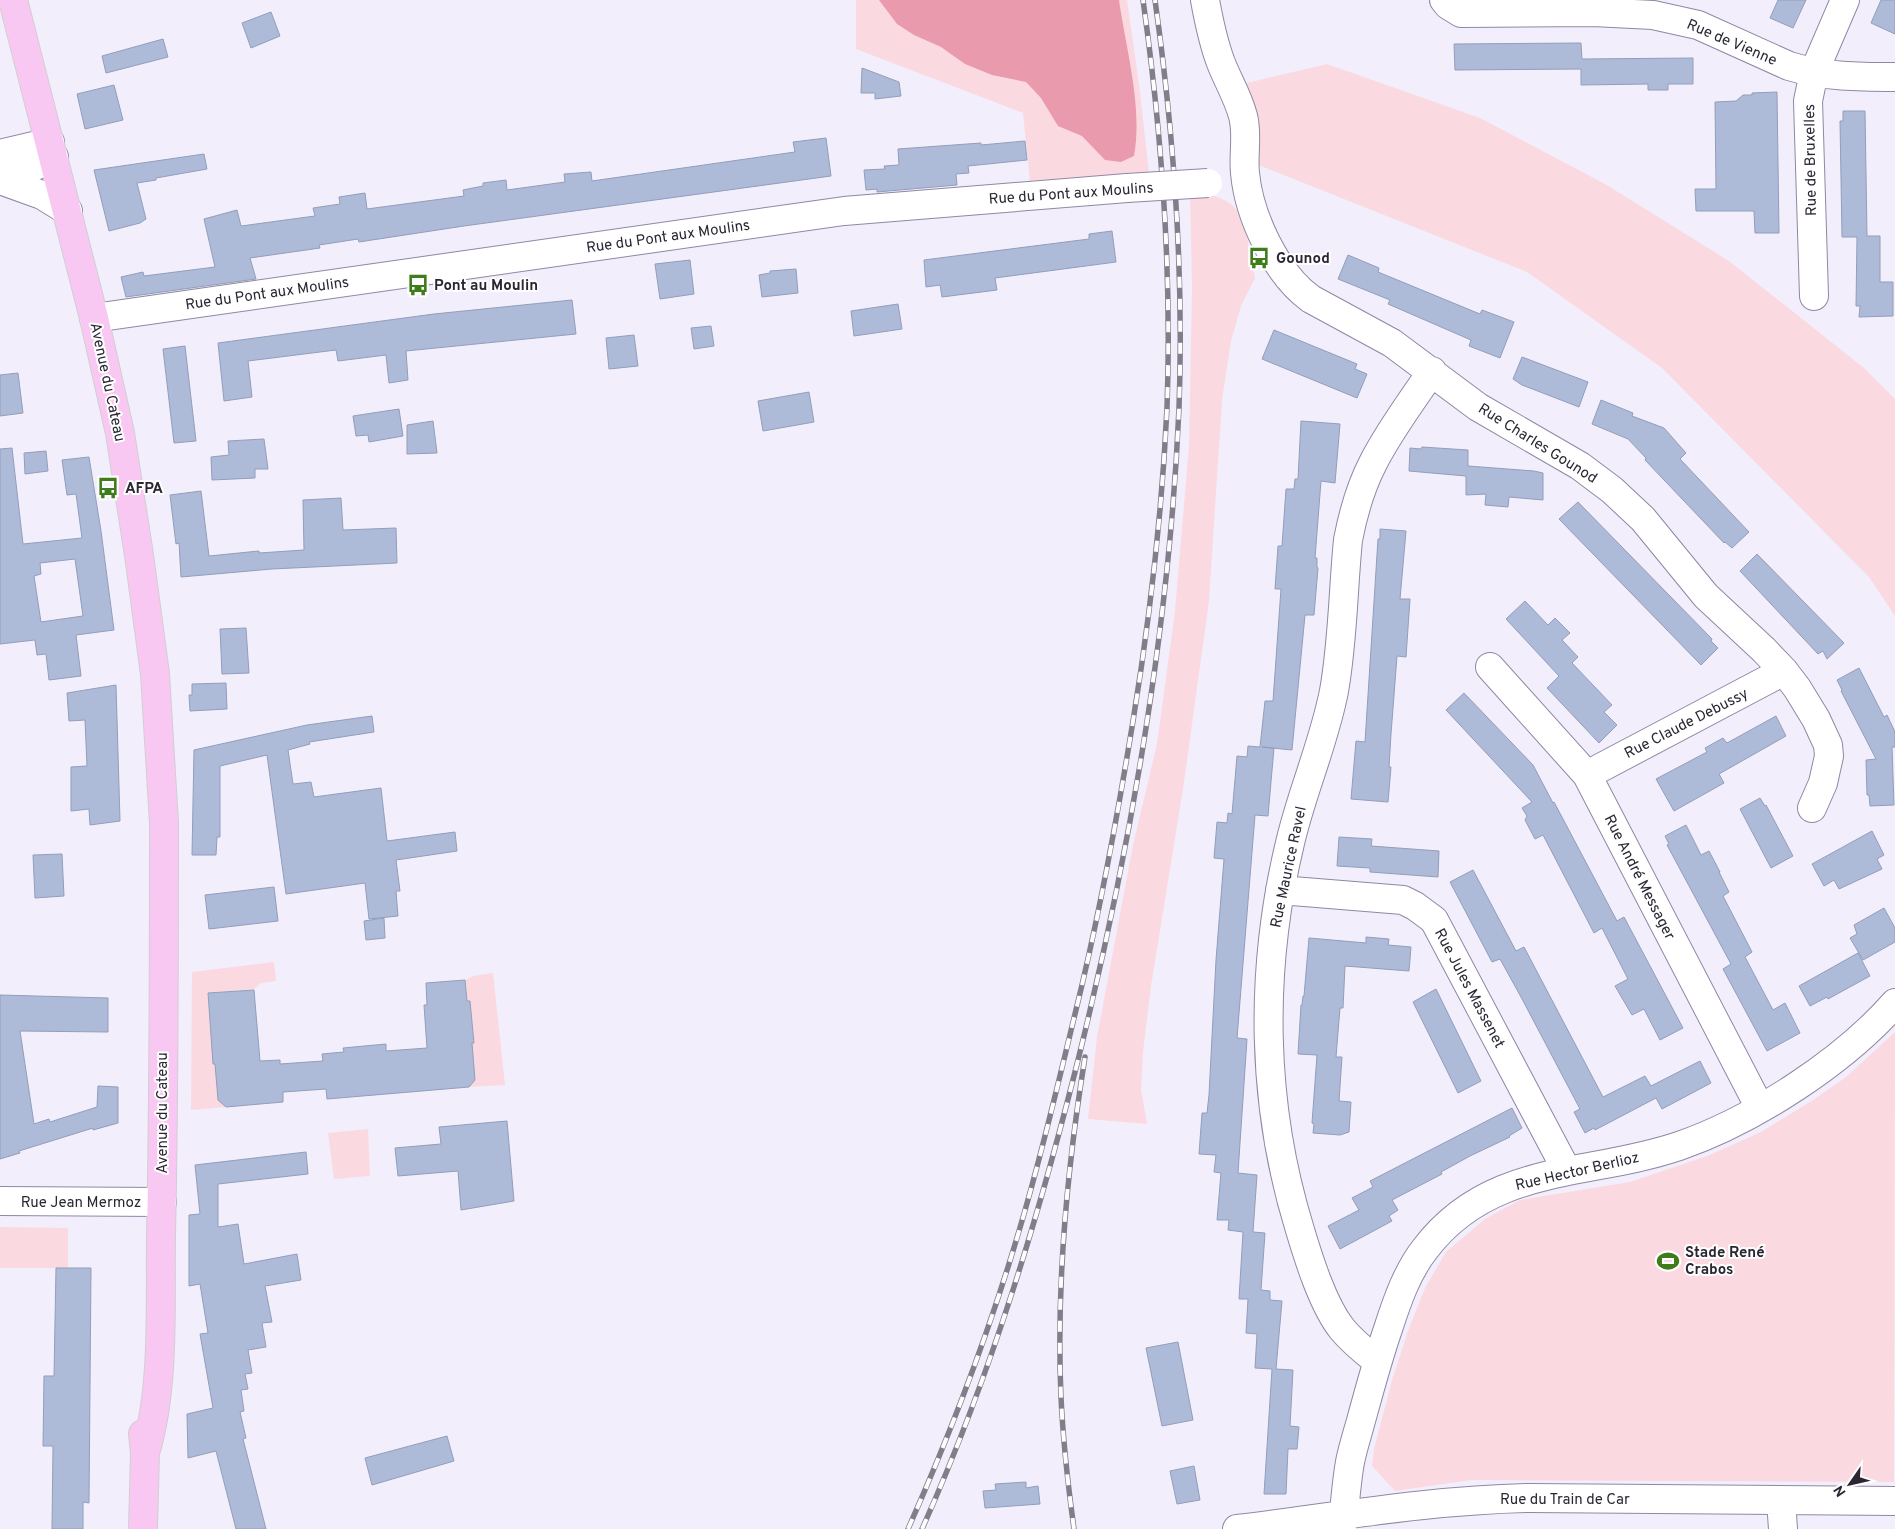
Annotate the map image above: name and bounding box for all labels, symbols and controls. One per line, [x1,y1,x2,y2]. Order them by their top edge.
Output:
street label: Rue de Vienne [1683,16,1779,71]
street label: Rue de Bruxelles [1801,104,1822,216]
street label: Rue du Pont aux Moulins [988,179,1154,210]
street label: Rue du Pont aux Moulins [585,217,751,258]
bus stop icon: Gounod [1246,245,1272,271]
place label: Gounod [1276,250,1330,269]
bus stop icon: Pont au Moulin [405,272,431,298]
street label: Rue du Pont aux Moulins [184,274,350,315]
place label: Pont au Moulin [434,277,538,296]
street label: Avenue du Cateau [85,321,128,444]
street label: Rue Charles Gounod [1474,400,1600,489]
bus stop icon: AFPA [95,475,121,501]
place label: AFPA [125,480,163,499]
street label: Rue Claude Debussy [1622,685,1752,764]
street label: Rue Maurice Ravel [1267,805,1312,930]
street label: Rue André Messager [1599,812,1679,944]
street label: Rue Jules Massenet [1429,926,1508,1052]
street label: Avenue du Cateau [154,1052,173,1174]
street label: Rue Hector Berlioz [1514,1149,1641,1196]
street label: Rue Jean Mermoz [21,1194,141,1213]
place label: Stade René Crabos [1685,1244,1765,1280]
sports icon: Stade René Crabos [1655,1248,1681,1274]
north arrow [1825,1459,1875,1509]
text: N [1831,1482,1850,1499]
street label: Rue du Train de Car [1500,1491,1630,1510]

